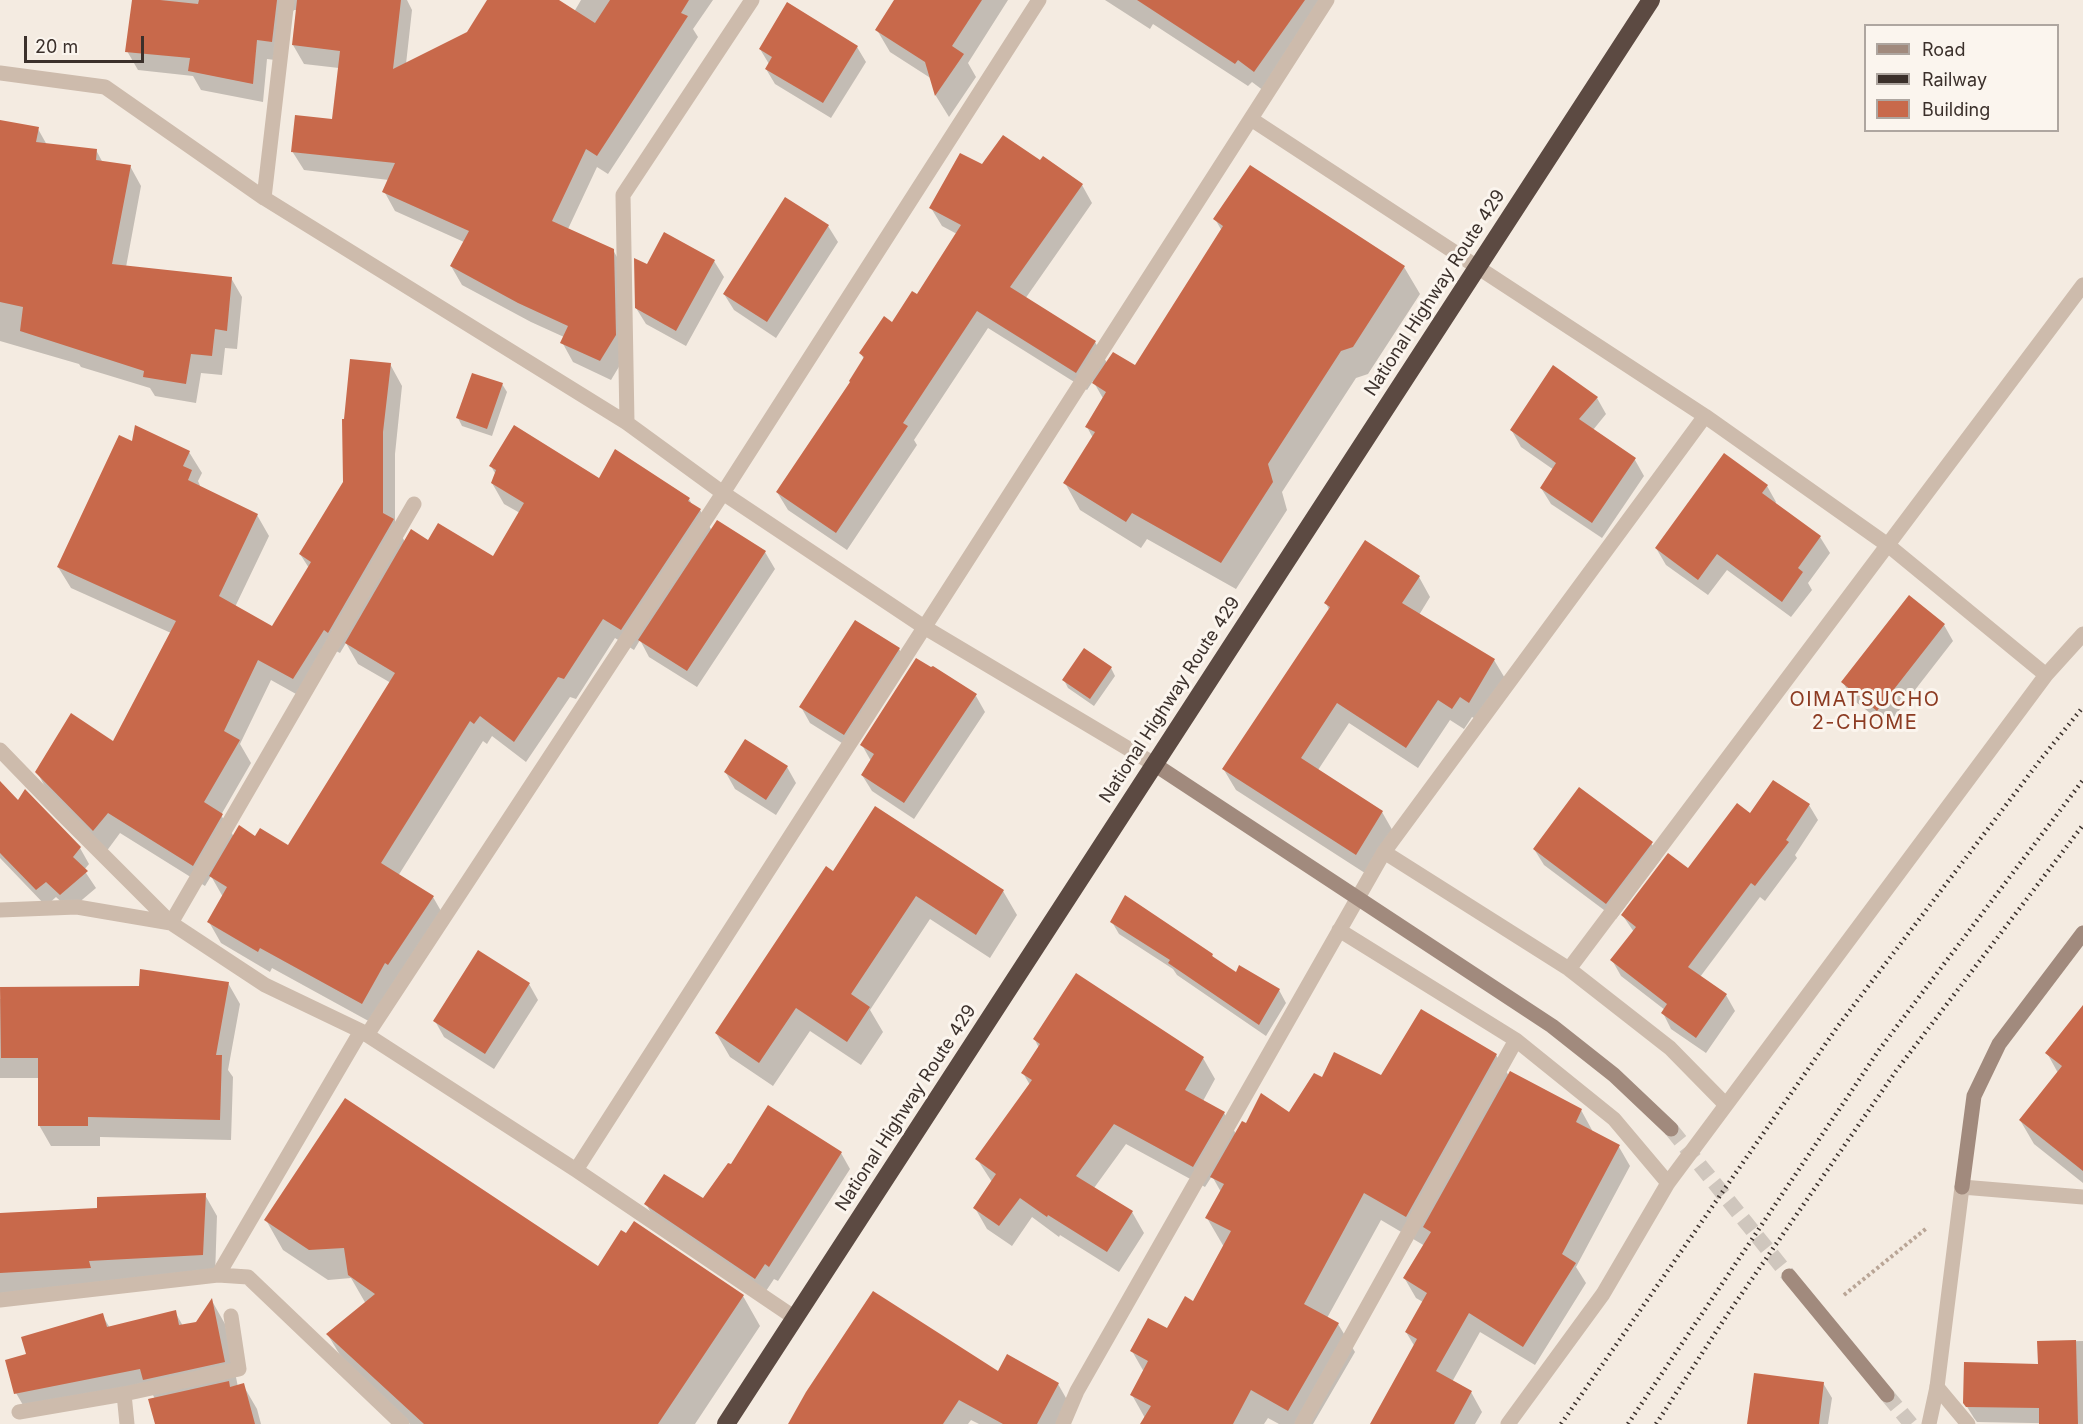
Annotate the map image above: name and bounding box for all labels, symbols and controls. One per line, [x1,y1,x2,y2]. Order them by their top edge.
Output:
scale bar [27,24,147,62]
legend [1864,24,2059,132]
text: 20 m [35,36,78,57]
text: Road [1922,39,1965,60]
text: Railway [1922,69,1987,90]
text: Building [1922,99,1990,120]
street label: National Highway Route 429 [1360,186,1510,400]
street label: National Highway Route 429 [1095,593,1245,807]
district label: OIMATSUCHO 2-CHOME [1789,688,1941,735]
street label: National Highway Route 429 [831,1001,981,1215]

